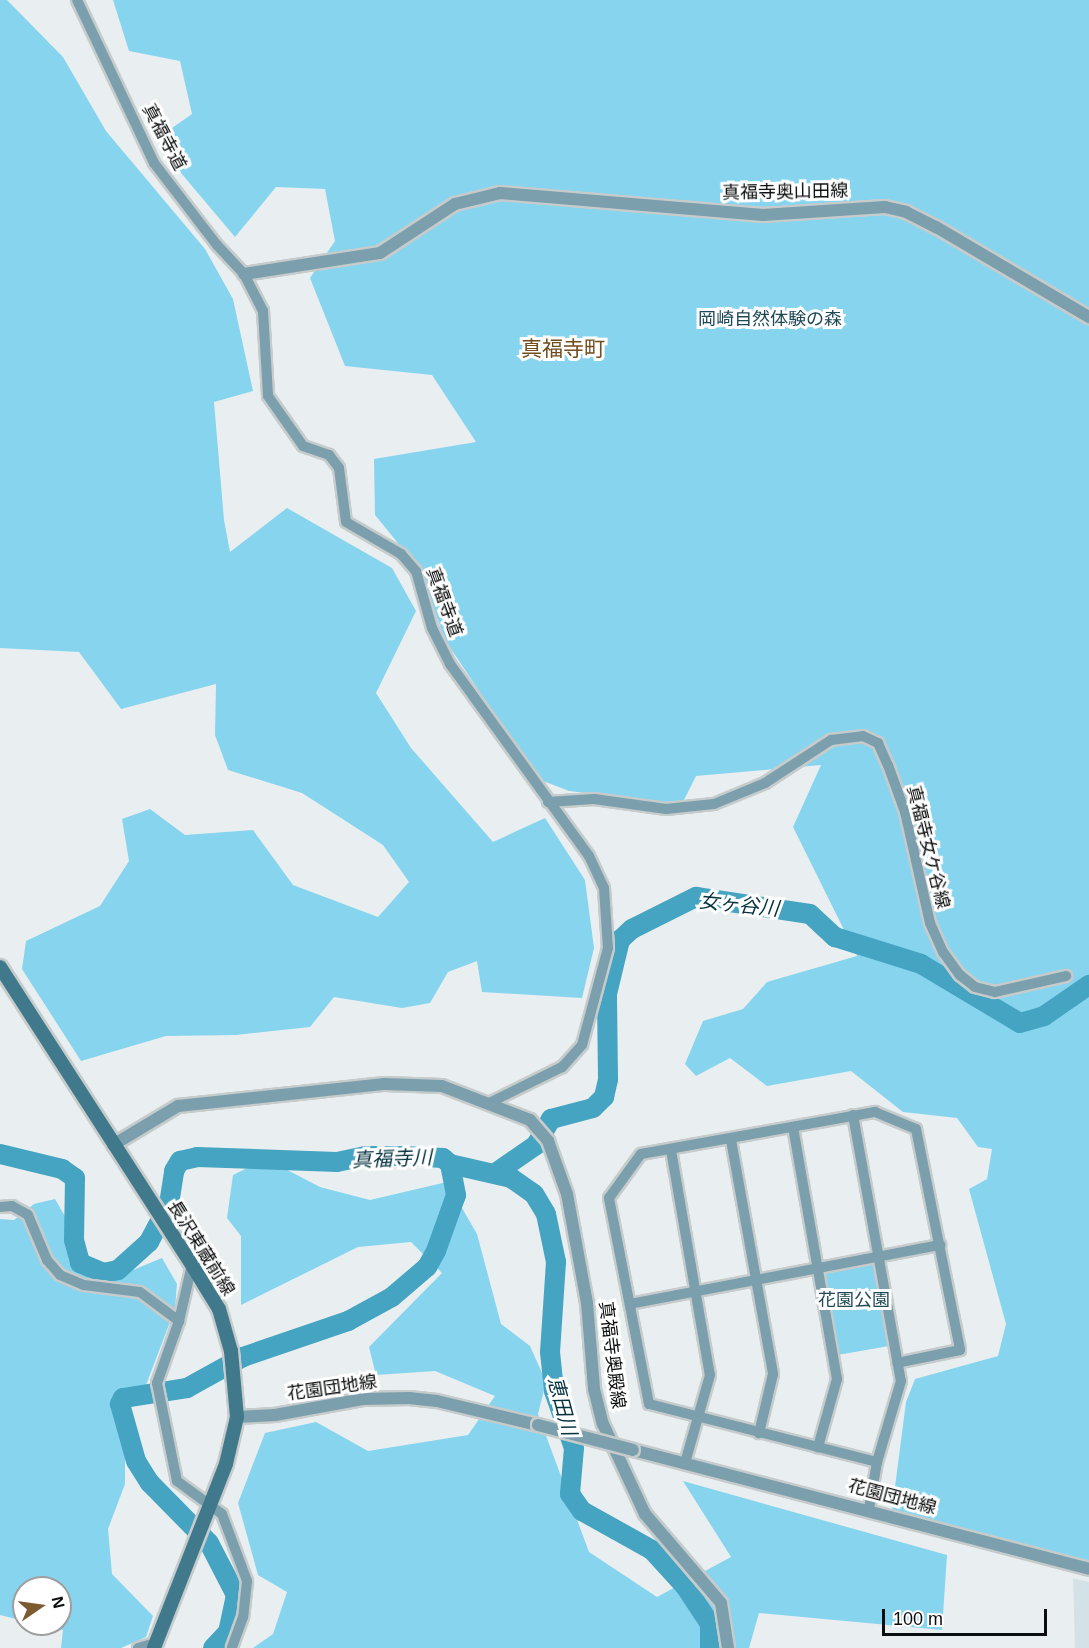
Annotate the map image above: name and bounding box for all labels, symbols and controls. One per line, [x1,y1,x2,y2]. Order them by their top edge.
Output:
street label: 真福寺道 [138,100,190,174]
street label: 真福寺奥山田線 [722,180,848,204]
park label: 岡崎自然体験の森 [698,308,842,330]
district label: 真福寺町 [521,336,605,362]
street label: 真福寺道 [422,564,466,640]
street label: 真福寺女ケ谷線 [902,783,954,911]
water label: 女ヶ谷川 [698,889,780,921]
water label: 真福寺川 [352,1146,432,1172]
street label: 長沢東蔵前線 [163,1196,239,1300]
park label: 花園公園 [818,1289,890,1311]
street label: 真福寺奥殿線 [595,1300,629,1410]
street label: 花園団地線 [286,1371,378,1405]
water label: 恵田川 [543,1374,581,1438]
street label: 花園団地線 [846,1475,938,1519]
north arrow [12,1576,72,1636]
text: N [48,1595,68,1610]
scale bar [885,1597,1050,1635]
text: 100 m [893,1609,943,1629]

